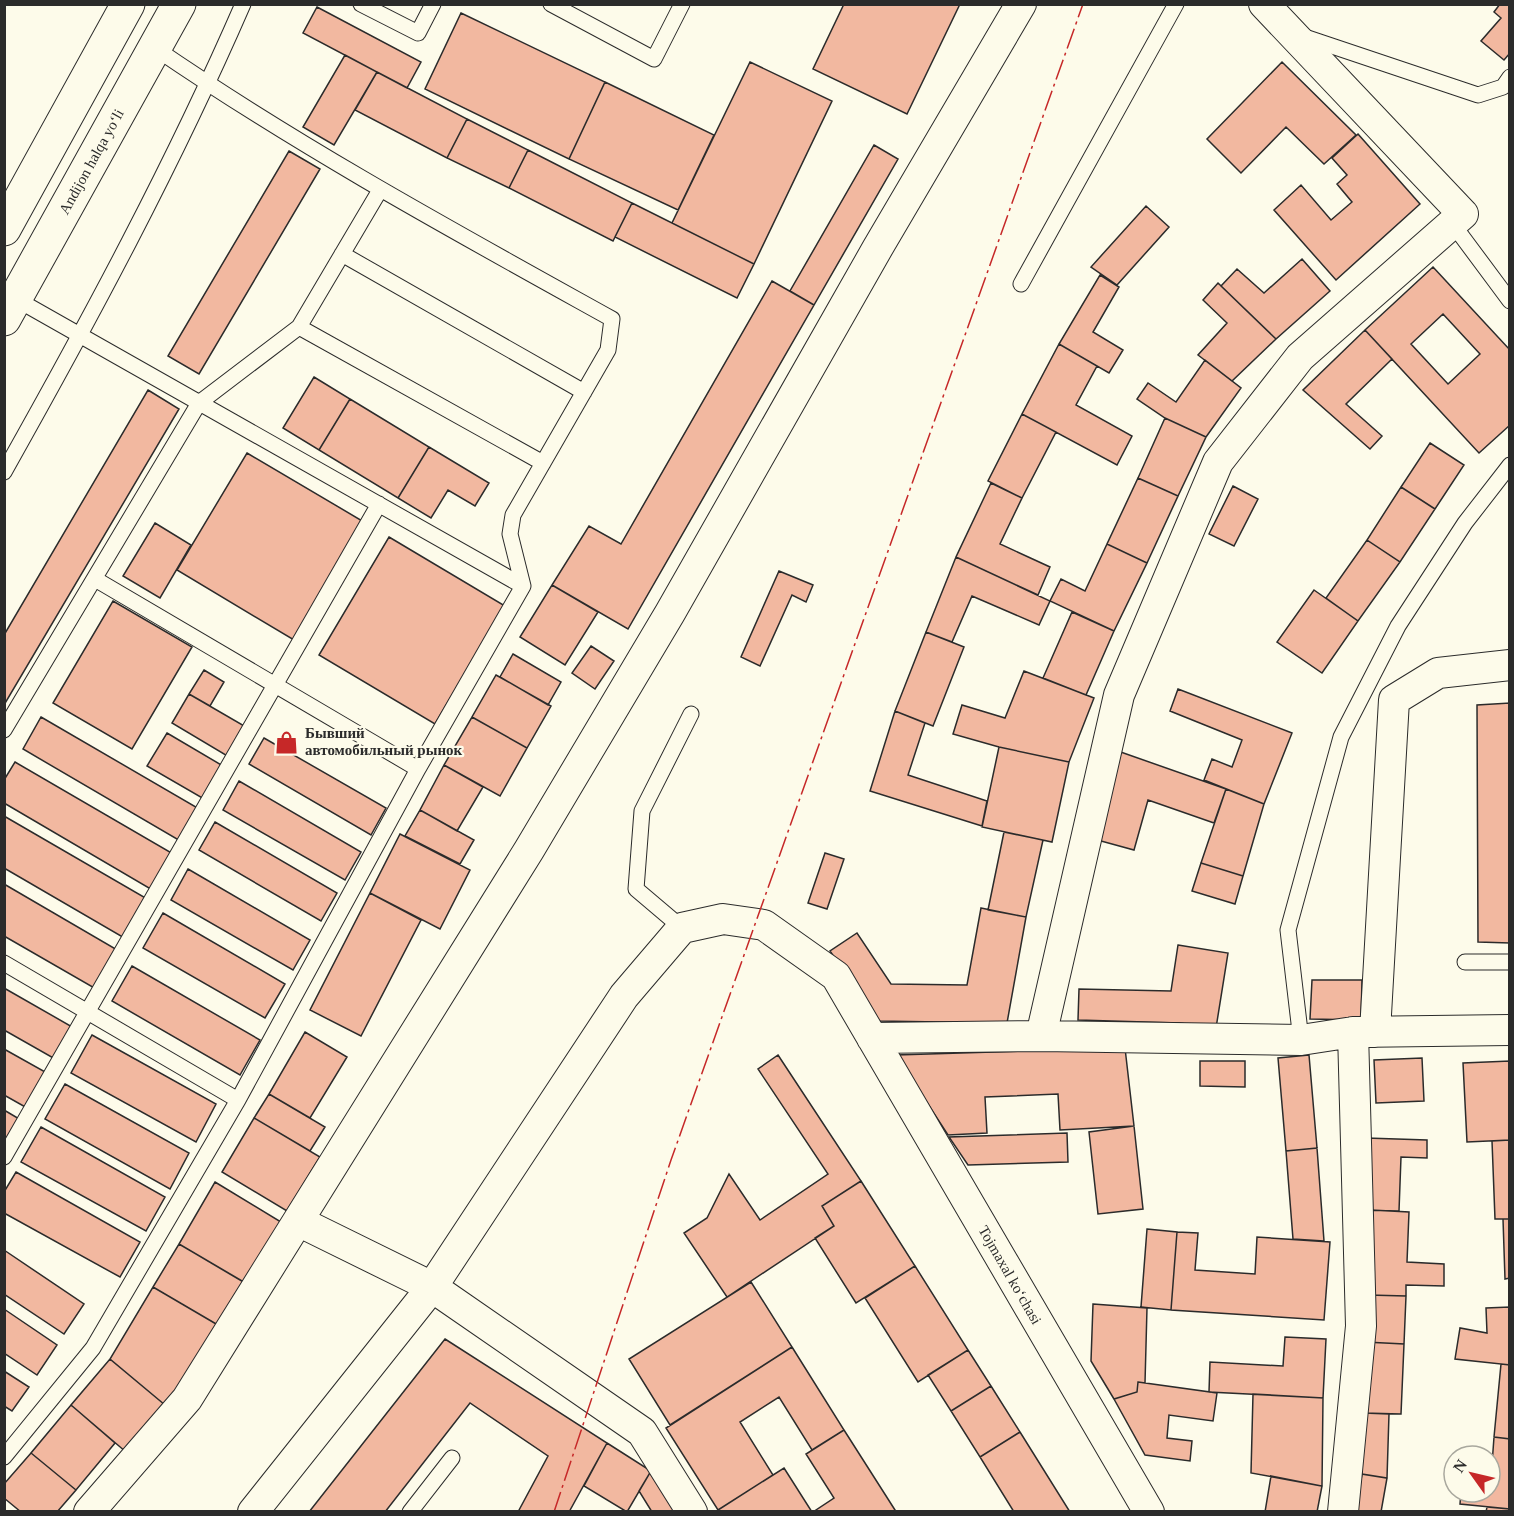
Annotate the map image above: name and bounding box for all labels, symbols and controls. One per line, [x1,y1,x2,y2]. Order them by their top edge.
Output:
street label: Andijon halqa yo‘li [56,106,127,217]
place label: Бывший автомобильный рынок [305,725,463,758]
shop icon: Бывший автомобильный рынок [274,729,300,755]
street label: Tojmaxal koʻchasi [975,1223,1045,1327]
north arrow [1442,1444,1502,1504]
text: N [1450,1456,1471,1475]

